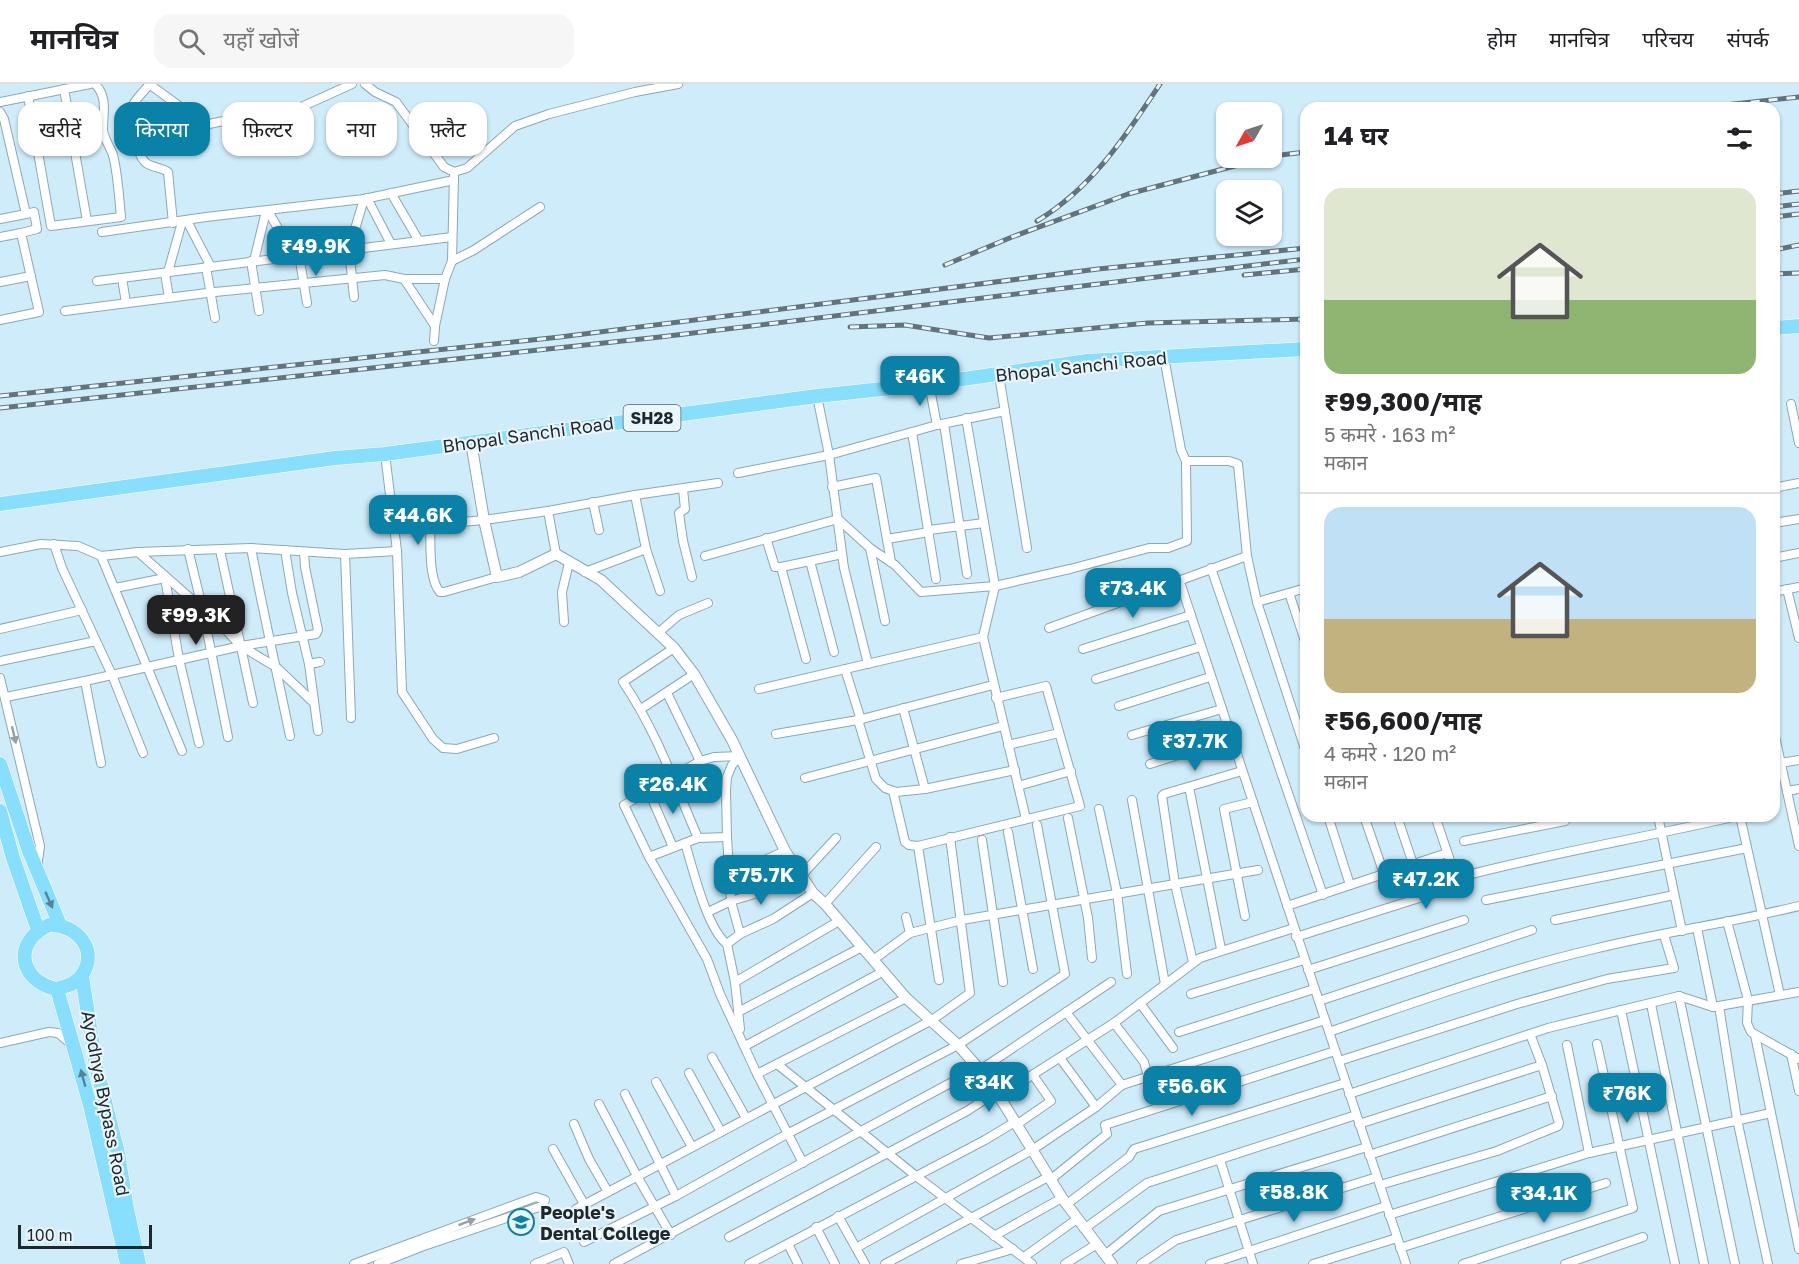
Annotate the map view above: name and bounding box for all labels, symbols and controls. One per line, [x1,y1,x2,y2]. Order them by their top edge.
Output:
search box [154,14,574,68]
text: मानचित्र [30,22,118,55]
icon: search [175,25,208,58]
text: यहाँ खोजें [223,26,299,53]
text: होम [1487,26,1516,52]
text: मानचित्र [1549,26,1609,52]
text: परिचय [1642,26,1694,52]
text: संपर्क [1727,26,1769,52]
chip: खरीदें [18,102,102,156]
chip: किराया [114,102,210,156]
chip: फ़िल्टर [222,102,314,156]
chip: नया [326,102,397,156]
chip: फ़्लैट [409,102,487,156]
north arrow [1216,102,1282,168]
map controls [1216,102,1282,246]
text: 14 घर [1324,120,1388,151]
icon: filters [1723,122,1756,155]
button: layers [1216,180,1282,246]
pin: ₹49.9K [267,226,365,277]
icon: home [1486,227,1594,335]
text: ₹49.9K [281,233,351,257]
street label: Bhopal Sanchi Road [994,346,1168,386]
pin: ₹46K [884,356,956,407]
text: ₹46K [894,363,946,387]
text: ₹99,300/माह [1324,386,1482,417]
road number: SH28 [624,405,680,431]
street label: Bhopal Sanchi Road [441,411,615,457]
text: 5 कमरे · 163 m² [1324,422,1456,446]
text: मकान [1324,450,1368,474]
pin: ₹44.6K [369,495,467,546]
text: ₹44.6K [383,502,453,526]
icon: home [1486,546,1594,654]
pin: ₹73.4K [1084,568,1182,619]
text: ₹73.4K [1099,575,1167,599]
pin: ₹99.3K [147,595,245,646]
text: ₹99.3K [161,602,231,626]
text: ₹56,600/माह [1324,705,1482,736]
pin: ₹37.7K [1146,721,1244,772]
one-way arrow [10,725,20,744]
text: ₹37.7K [1162,728,1228,752]
text: 4 कमरे · 120 m² [1324,741,1456,765]
pin: ₹26.4K [624,764,722,815]
text: मकान [1324,769,1368,793]
text: ₹26.4K [638,771,708,795]
pin: ₹75.7K [712,855,810,906]
pin: ₹47.2K [1377,859,1475,910]
text: ₹75.7K [728,862,794,886]
text: ₹47.2K [1392,866,1460,890]
one-way arrow [44,891,54,909]
street label: Ayodhya Bypass Road [77,1008,135,1198]
pin: ₹34K [953,1062,1025,1113]
pin: ₹56.6K [1143,1066,1241,1117]
one-way arrow [77,1069,87,1087]
text: ₹34K [964,1069,1014,1093]
text: ₹56.6K [1157,1073,1227,1097]
pin: ₹76K [1591,1073,1663,1124]
text: ₹76K [1602,1080,1652,1104]
pin: ₹58.8K [1245,1172,1343,1223]
pin: ₹34.1K [1495,1173,1593,1224]
text: ₹58.8K [1259,1179,1329,1203]
text: ₹34.1K [1510,1180,1578,1204]
place label: People's Dental College [540,1201,671,1244]
school or university icon: People's Dental College [506,1207,536,1237]
one-way arrow [459,1216,477,1226]
scale bar [18,1222,152,1250]
text: 100 m [27,1225,73,1245]

